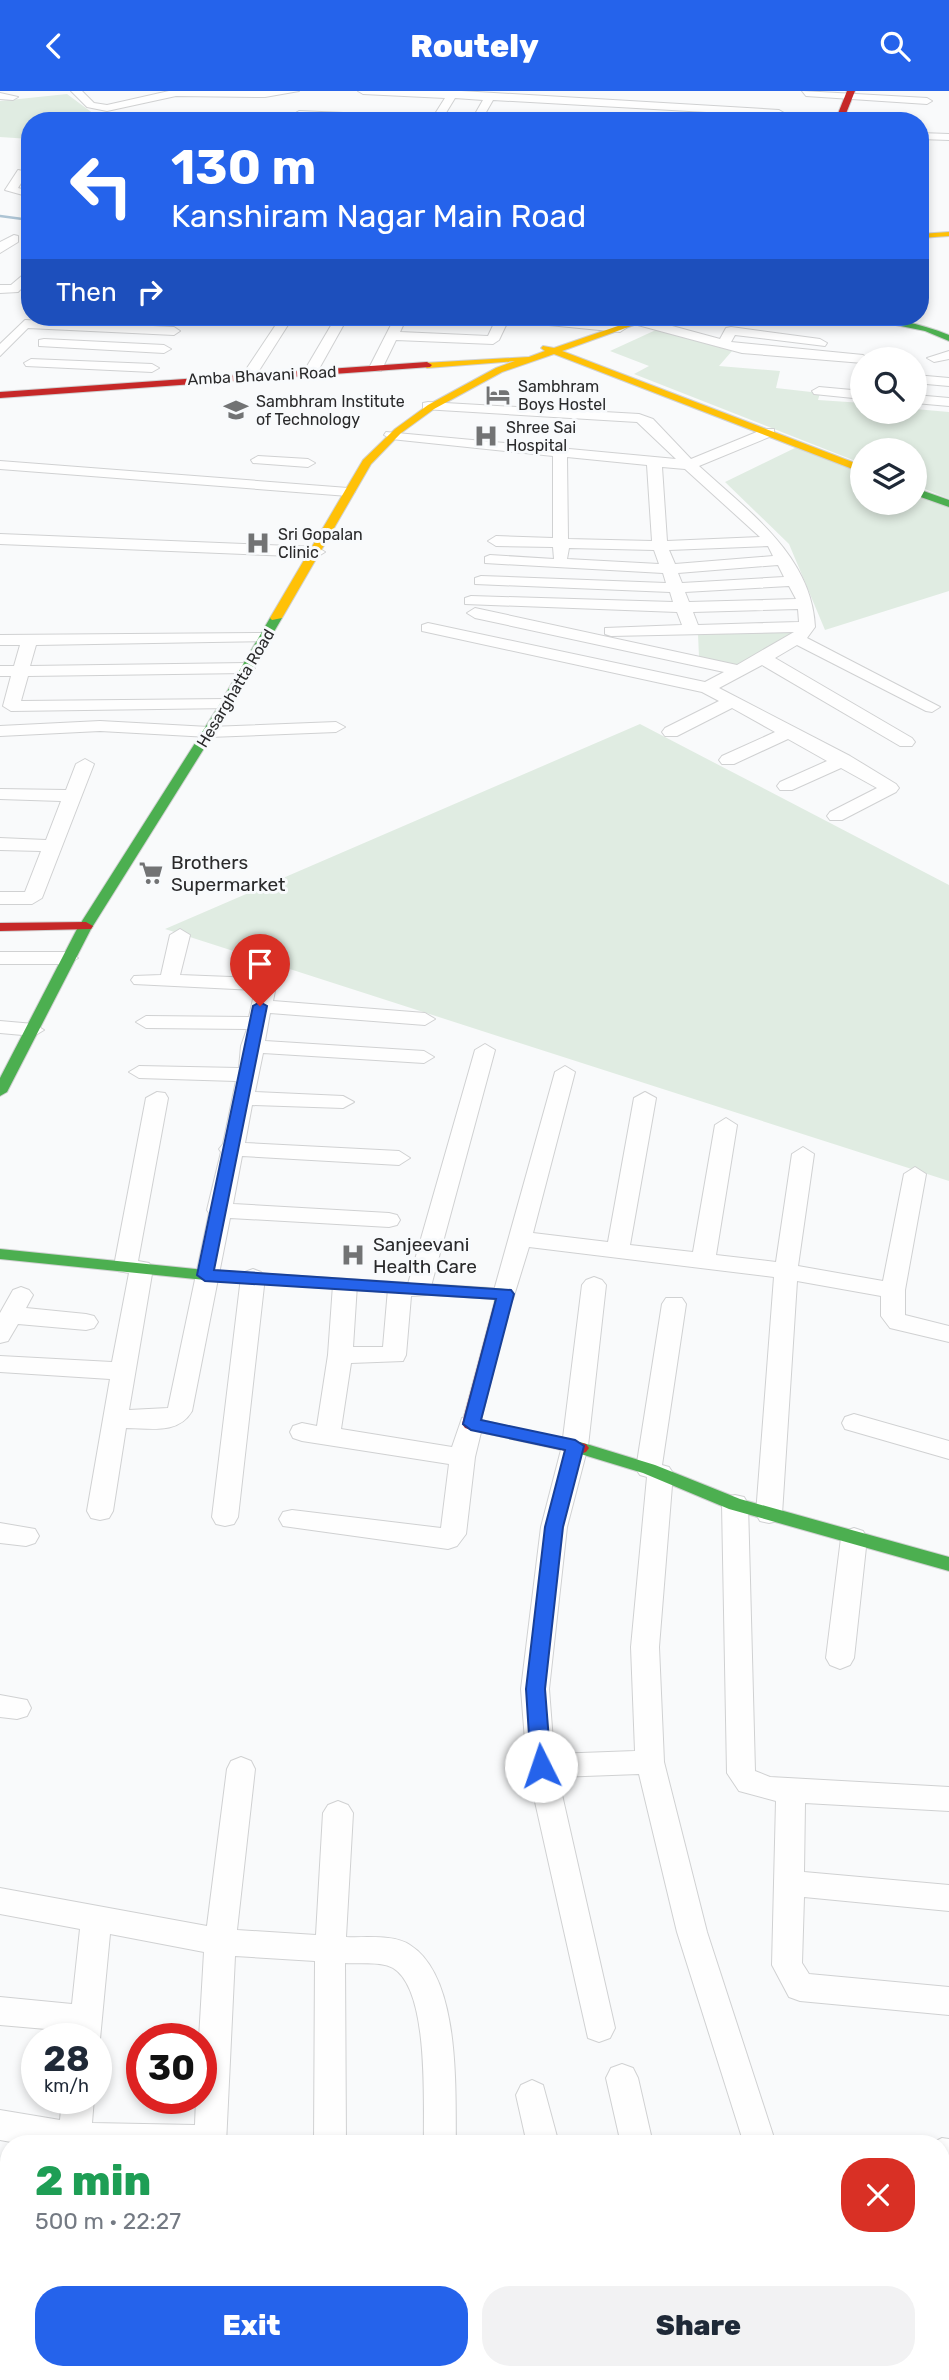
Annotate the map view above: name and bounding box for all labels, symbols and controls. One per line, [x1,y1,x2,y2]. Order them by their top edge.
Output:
icon: back [35,27,73,65]
text: Routely [410,27,539,65]
icon: search [876,27,914,65]
text: 130 m [171,138,316,196]
icon: left [56,140,147,231]
text: Kanshiram Nagar Main Road [171,197,586,235]
icon: right [131,273,169,311]
text: Then [56,277,117,308]
map controls [850,347,927,515]
button: search [850,347,927,424]
street label: Amba Bhavani Road [187,362,337,389]
place label: Sambhram Boys Hostel [518,377,606,414]
hotel icon: Sambhram Boys Hostel [484,381,512,409]
place label: Sambhram Institute of Technology [256,392,405,429]
school or university icon: Sambhram Institute of Technology [222,396,250,424]
place label: Shree Sai Hospital [506,418,576,455]
hospital icon: Shree Sai Hospital [472,422,500,450]
button: layers [850,438,927,515]
place label: Sri Gopalan Clinic [278,525,363,562]
hospital icon: Sri Gopalan Clinic [244,529,272,557]
street label: Hesarghatta Road [193,626,278,751]
place label: Brothers Supermarket [171,851,286,896]
supermarket icon: Brothers Supermarket [137,859,165,887]
pin [230,934,290,1006]
icon: arrive [241,945,279,983]
place label: Sanjeevani Health Care [373,1233,477,1278]
hospital icon: Sanjeevani Health Care [339,1241,367,1269]
position arrow [504,1729,578,1803]
speed limit sign: 30 [126,2023,217,2114]
text: 28 [43,2038,90,2080]
text: km/h [44,2075,89,2097]
text: 2 min [35,2156,151,2206]
button: close [841,2158,915,2232]
text: 500 m · 22:27 [35,2207,181,2235]
button: Exit [35,2286,468,2366]
button: Share [482,2286,915,2366]

